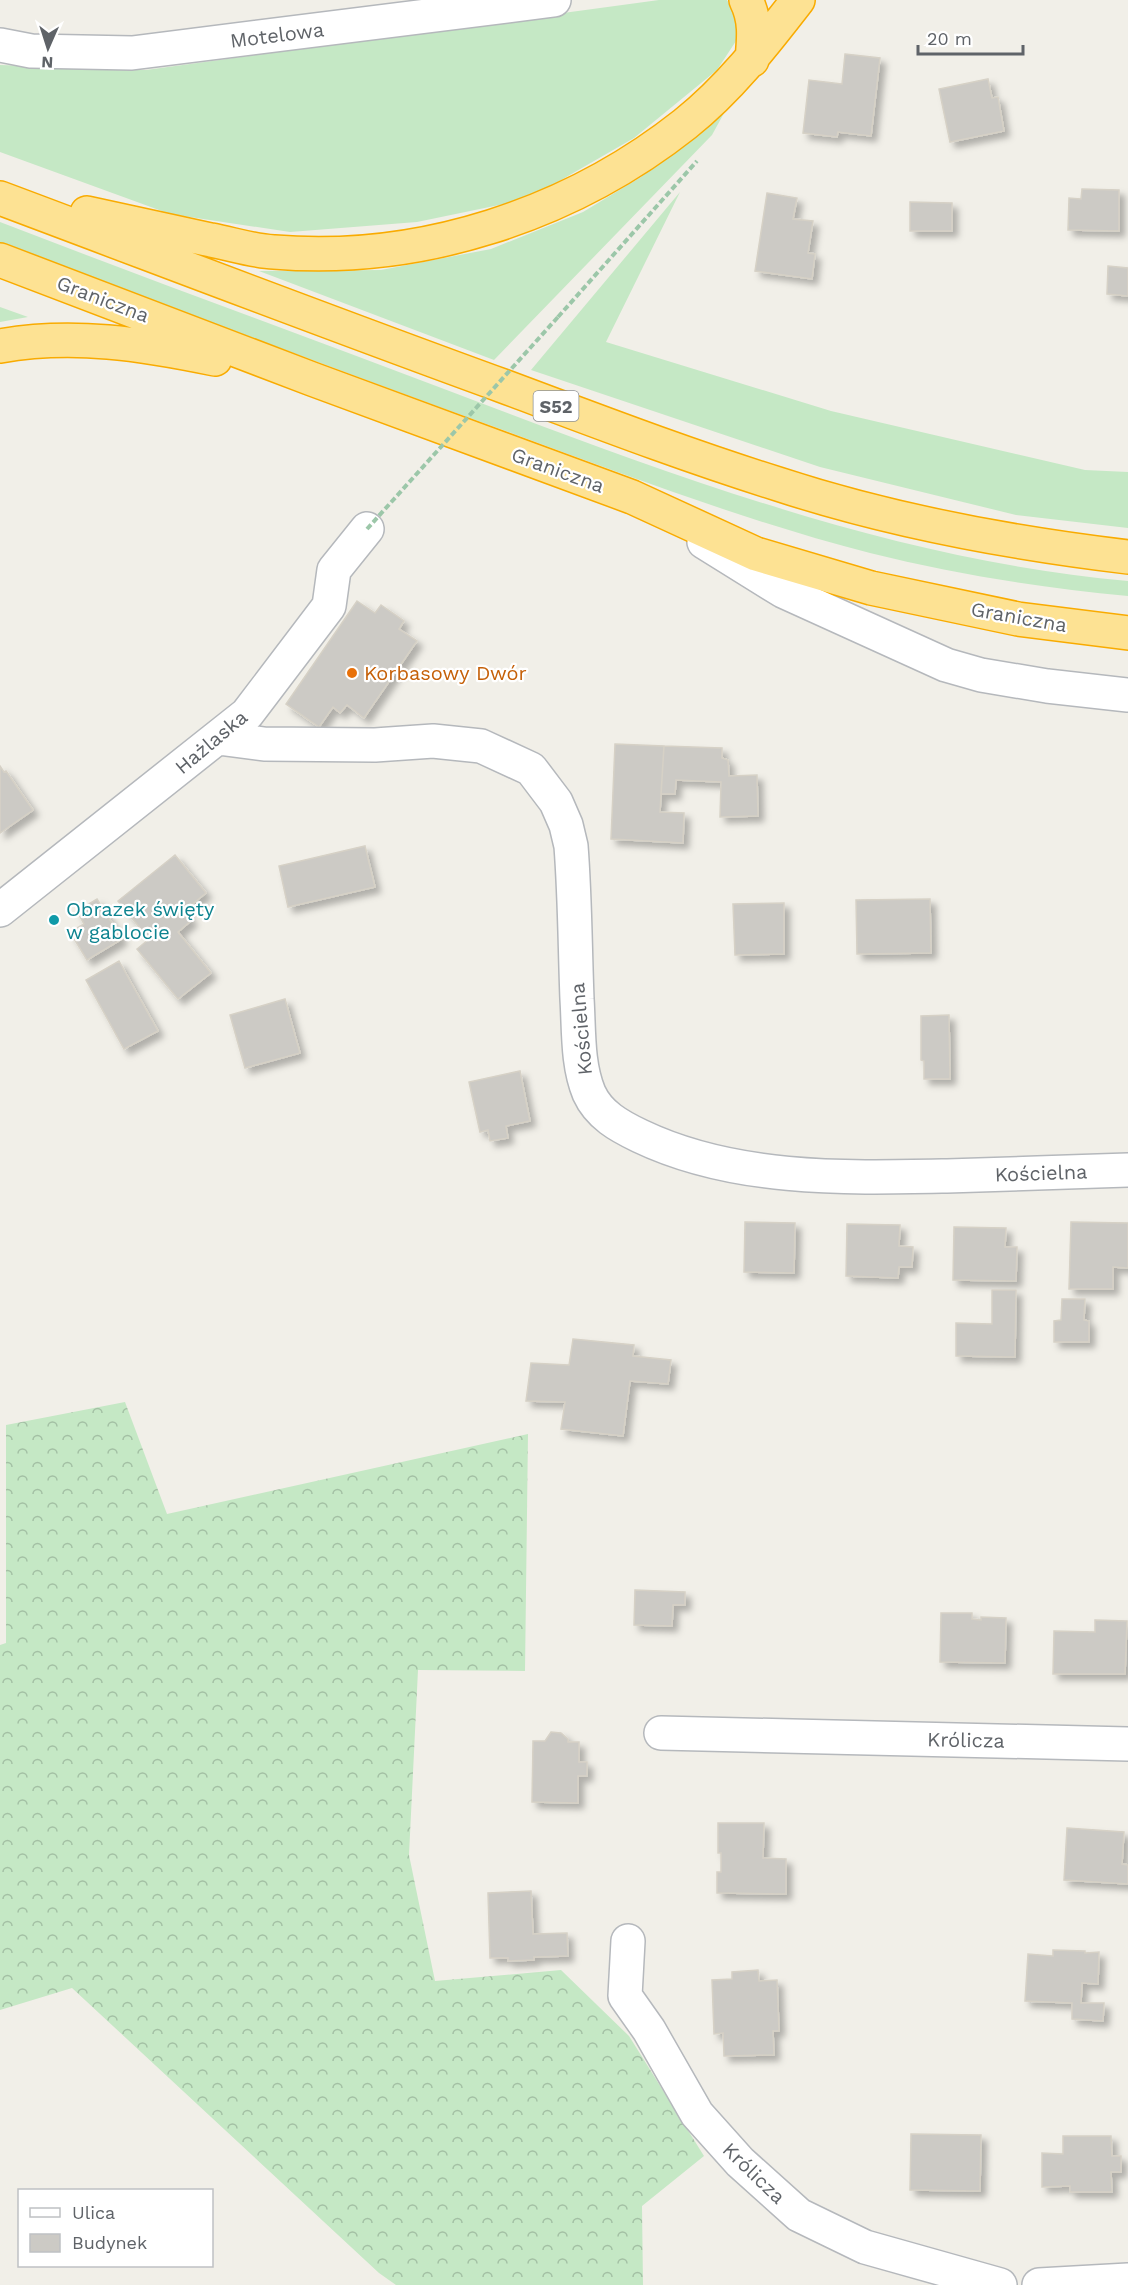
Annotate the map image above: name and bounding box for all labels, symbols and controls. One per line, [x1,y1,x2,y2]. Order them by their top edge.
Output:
street label: Motelowa [229,17,325,53]
north arrow [18,18,78,78]
scale bar [918,18,1023,56]
text: 20 m [927,28,972,49]
text: N [41,53,54,72]
street label: Graniczna [53,270,153,328]
road number: S52 [534,391,578,421]
street label: Graniczna [508,442,608,498]
street label: Graniczna [969,597,1069,637]
place label: Korbasowy Dwór [364,661,527,685]
marker: Korbasowy Dwór [345,666,359,680]
street label: Hażlaska [170,705,252,779]
place label: Obrazek święty w gablocie [66,897,215,944]
marker: Obrazek święty w gablocie [47,913,61,927]
street label: Kościelna [565,982,597,1076]
street label: Kościelna [994,1159,1088,1187]
street label: Królicza [927,1727,1005,1753]
street label: Królicza [718,2137,790,2209]
legend [18,2189,213,2267]
text: Ulica [72,2202,115,2223]
text: Budynek [72,2232,147,2253]

